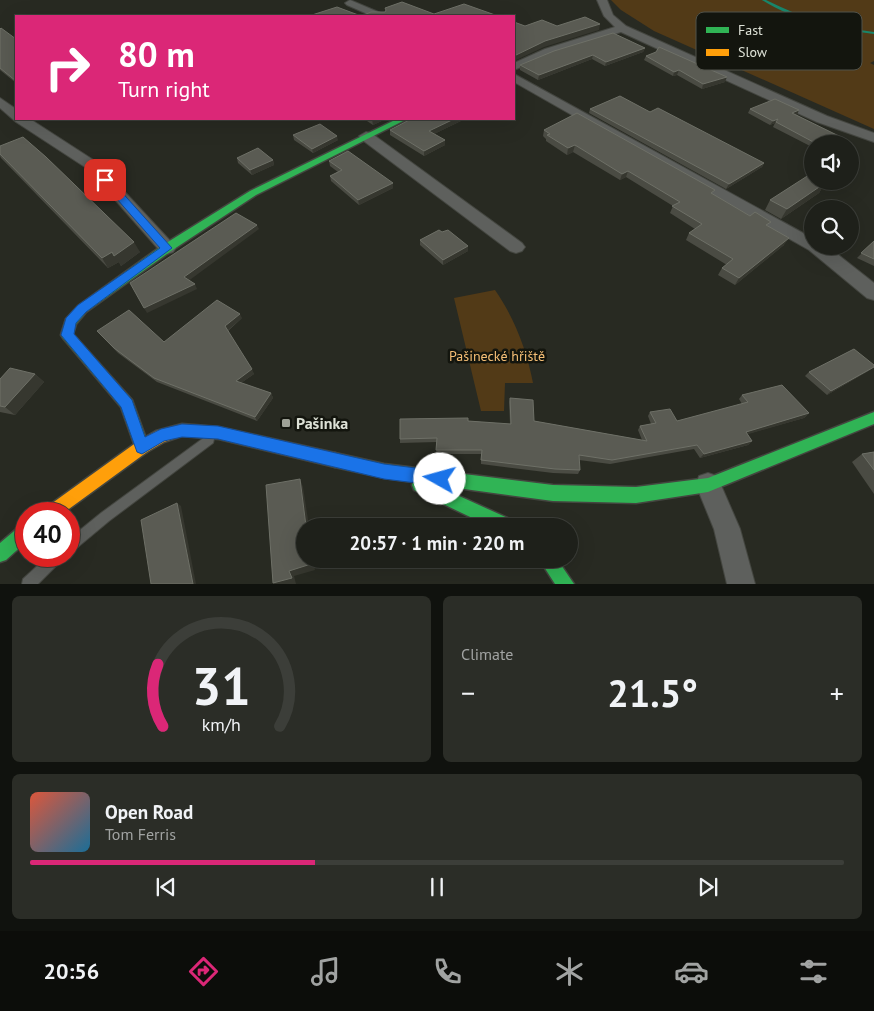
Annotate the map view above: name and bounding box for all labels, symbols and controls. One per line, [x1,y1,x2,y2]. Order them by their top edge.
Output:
legend [696,12,862,70]
text: Fast [738,21,763,39]
text: 80 m [118,31,195,77]
icon: right [35,35,100,100]
text: Slow [738,43,768,61]
text: Turn right [118,75,210,103]
map controls [804,135,859,255]
button: sound [804,135,859,190]
pin [84,159,126,201]
icon: arrive [91,166,119,194]
button: search [804,200,859,255]
park label: Pašinecké hřiště [449,347,545,365]
place label: Pašinka [296,413,348,433]
marker: Pašinka [280,417,292,429]
position arrow [413,452,465,504]
speed limit sign: 40 [15,502,80,567]
text: 20:57 · 1 min · 220 m [350,531,524,555]
text: Climate [461,644,513,664]
text: 31 [192,652,251,719]
text: 21.5° [607,668,698,717]
text: − [461,674,475,711]
text: + [830,674,844,711]
text: km/h [202,713,241,736]
text: Open Road [105,800,193,824]
text: Tom Ferris [105,824,176,844]
icon: previous [152,873,180,901]
icon: pause [423,873,451,901]
icon: next [694,873,722,901]
icon: directions [186,954,221,989]
icon: music [308,954,343,989]
icon: phone [430,954,465,989]
icon: climate [552,954,587,989]
icon: car [674,954,709,989]
icon: filters [796,954,831,989]
text: 20:56 [43,957,99,985]

